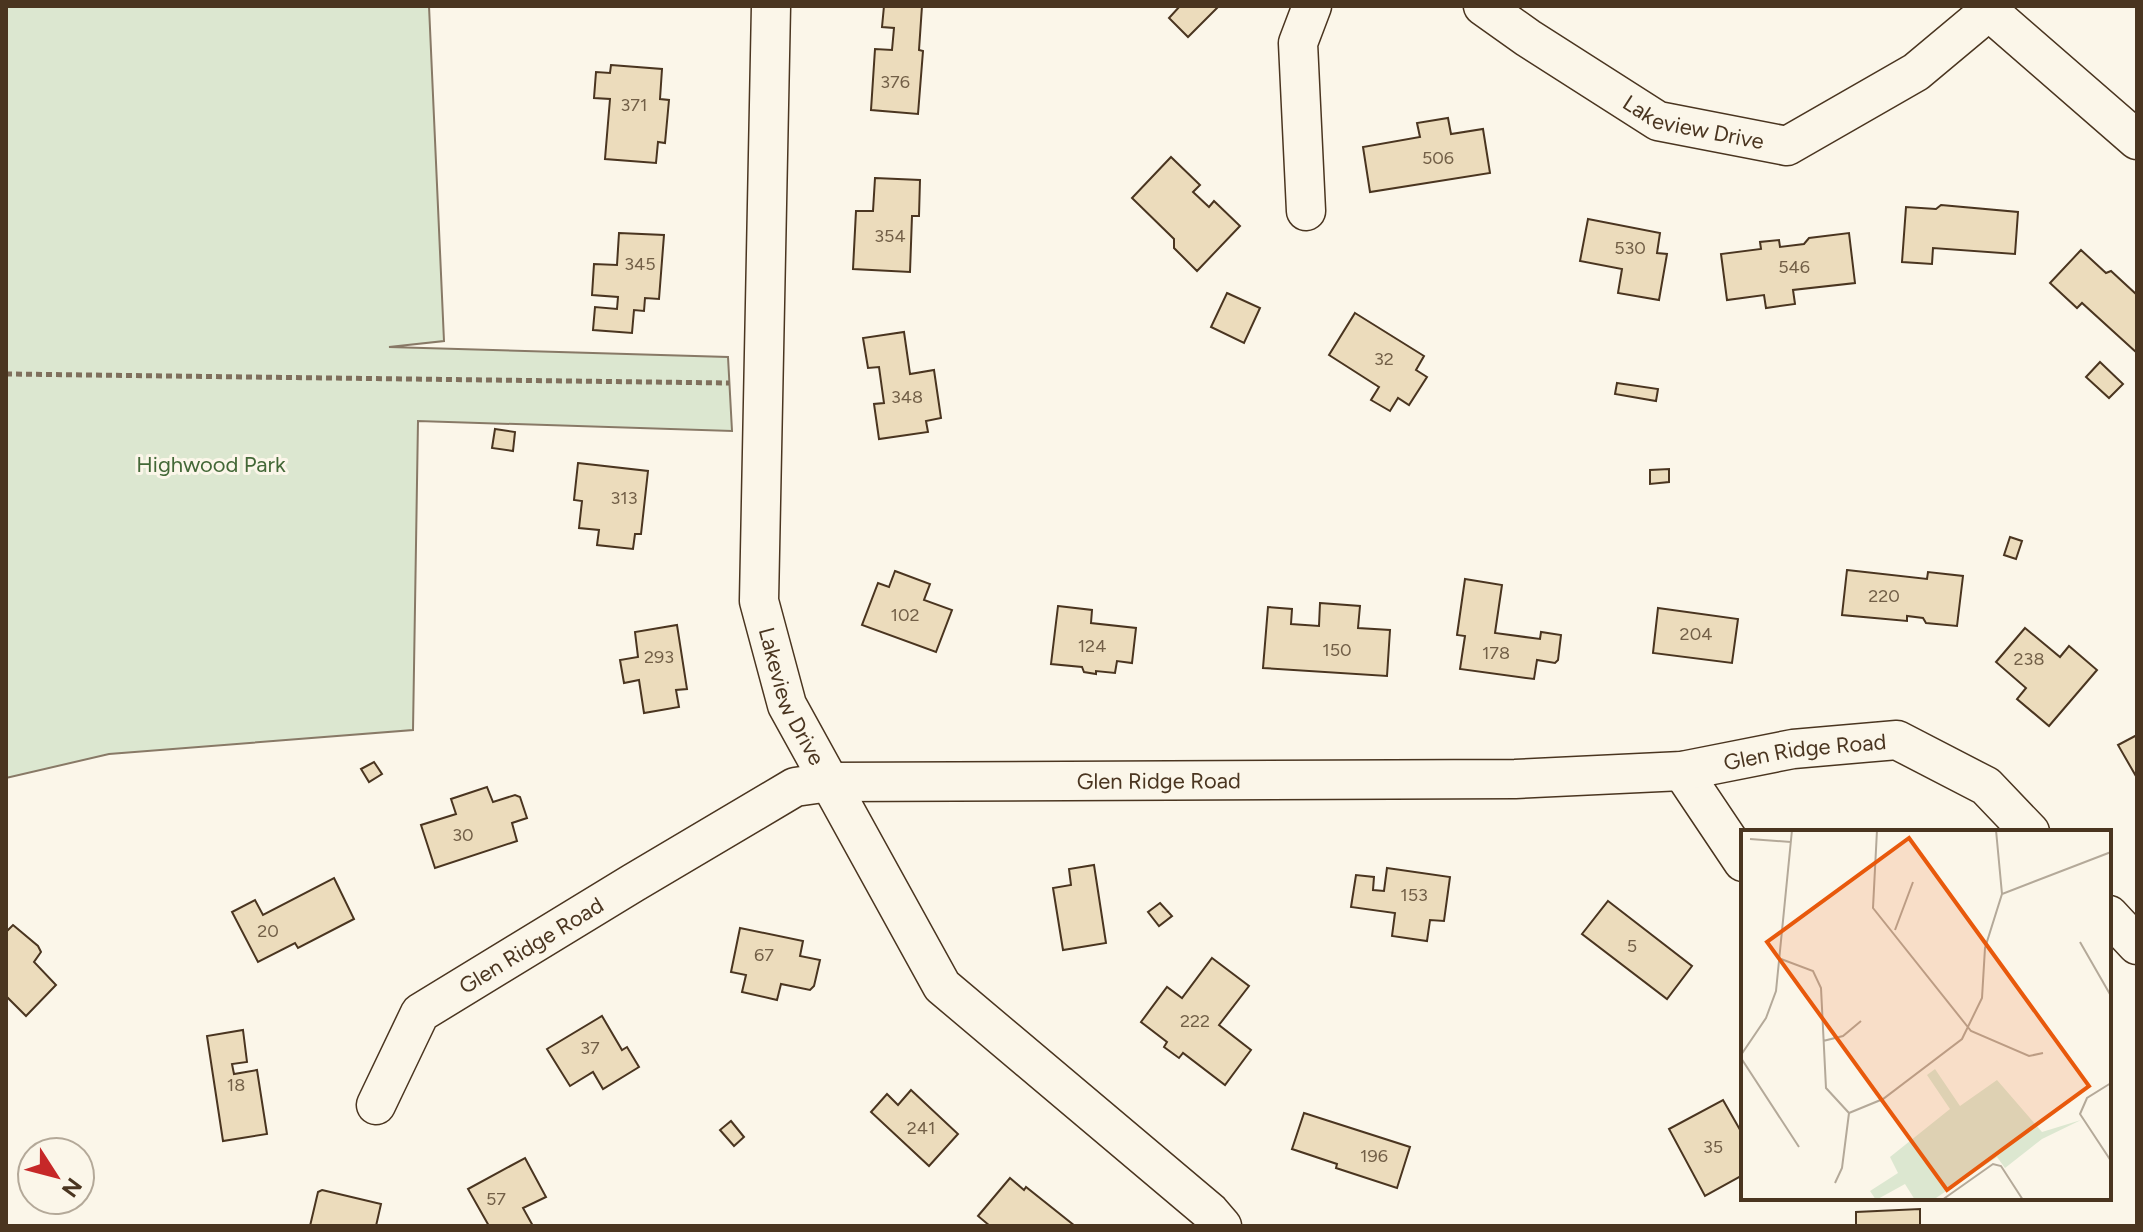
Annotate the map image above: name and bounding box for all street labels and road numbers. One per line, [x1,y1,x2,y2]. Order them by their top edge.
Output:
street label: Lakeview Drive [1618,89,1766,155]
street label: Lakeview Drive [753,624,831,770]
street label: Glen Ridge Road [1721,727,1887,776]
street label: Glen Ridge Road [1077,767,1241,794]
street label: Glen Ridge Road [454,891,608,1000]

